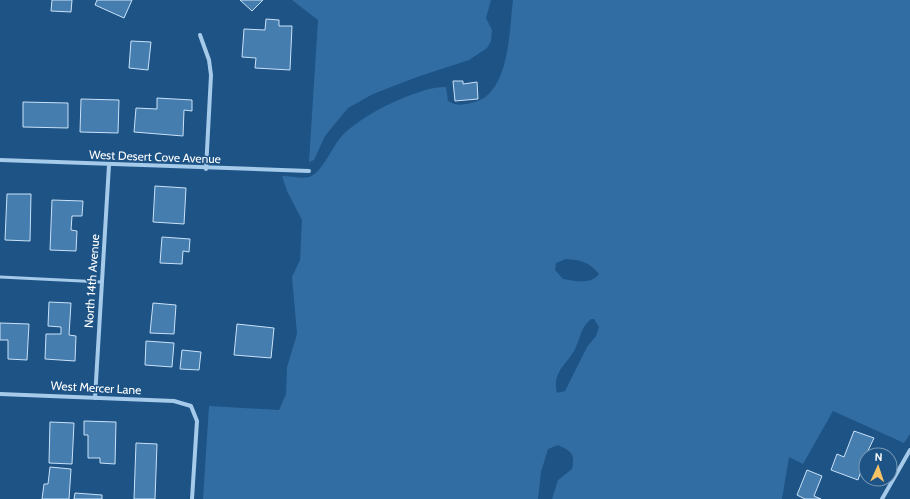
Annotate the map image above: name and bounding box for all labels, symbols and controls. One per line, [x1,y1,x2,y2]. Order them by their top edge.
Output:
street label: West Desert Cove Avenue [89,147,221,166]
street label: North 14th Avenue [81,234,102,328]
street label: West Mercer Lane [50,378,142,397]
north arrow [858,447,898,487]
text: N [874,450,883,464]

